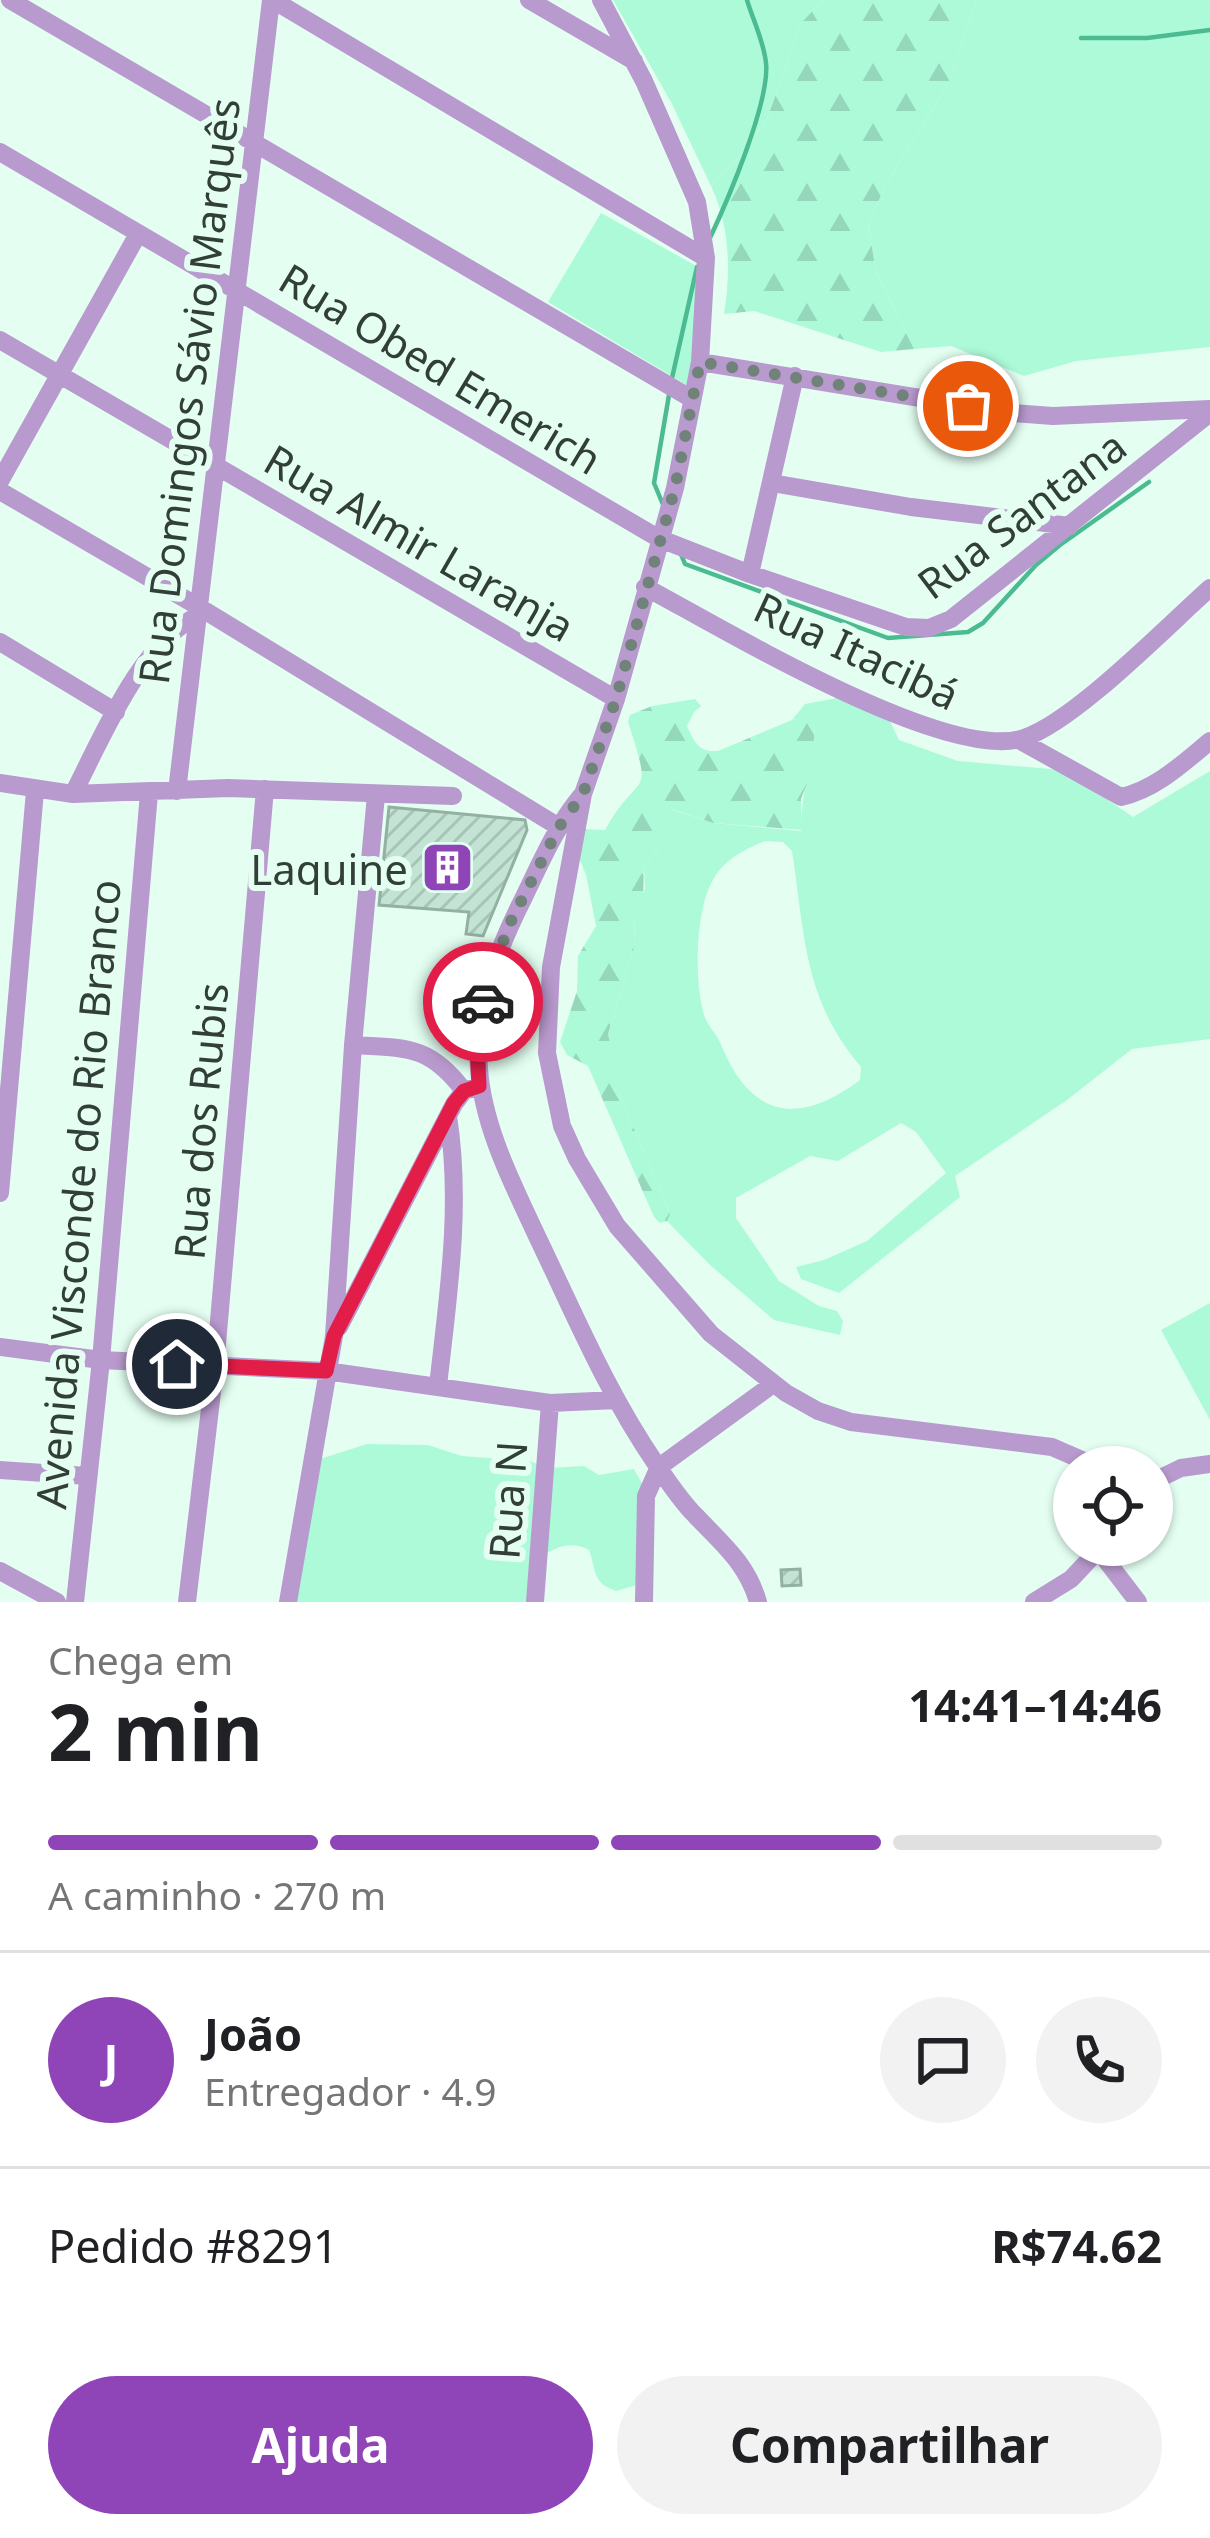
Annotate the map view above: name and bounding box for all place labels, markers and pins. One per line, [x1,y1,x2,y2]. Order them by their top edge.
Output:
pin [917,355,1019,457]
place label: Laquine [250,840,408,897]
building icon: Laquine [419,840,475,896]
pin [126,1313,228,1415]

